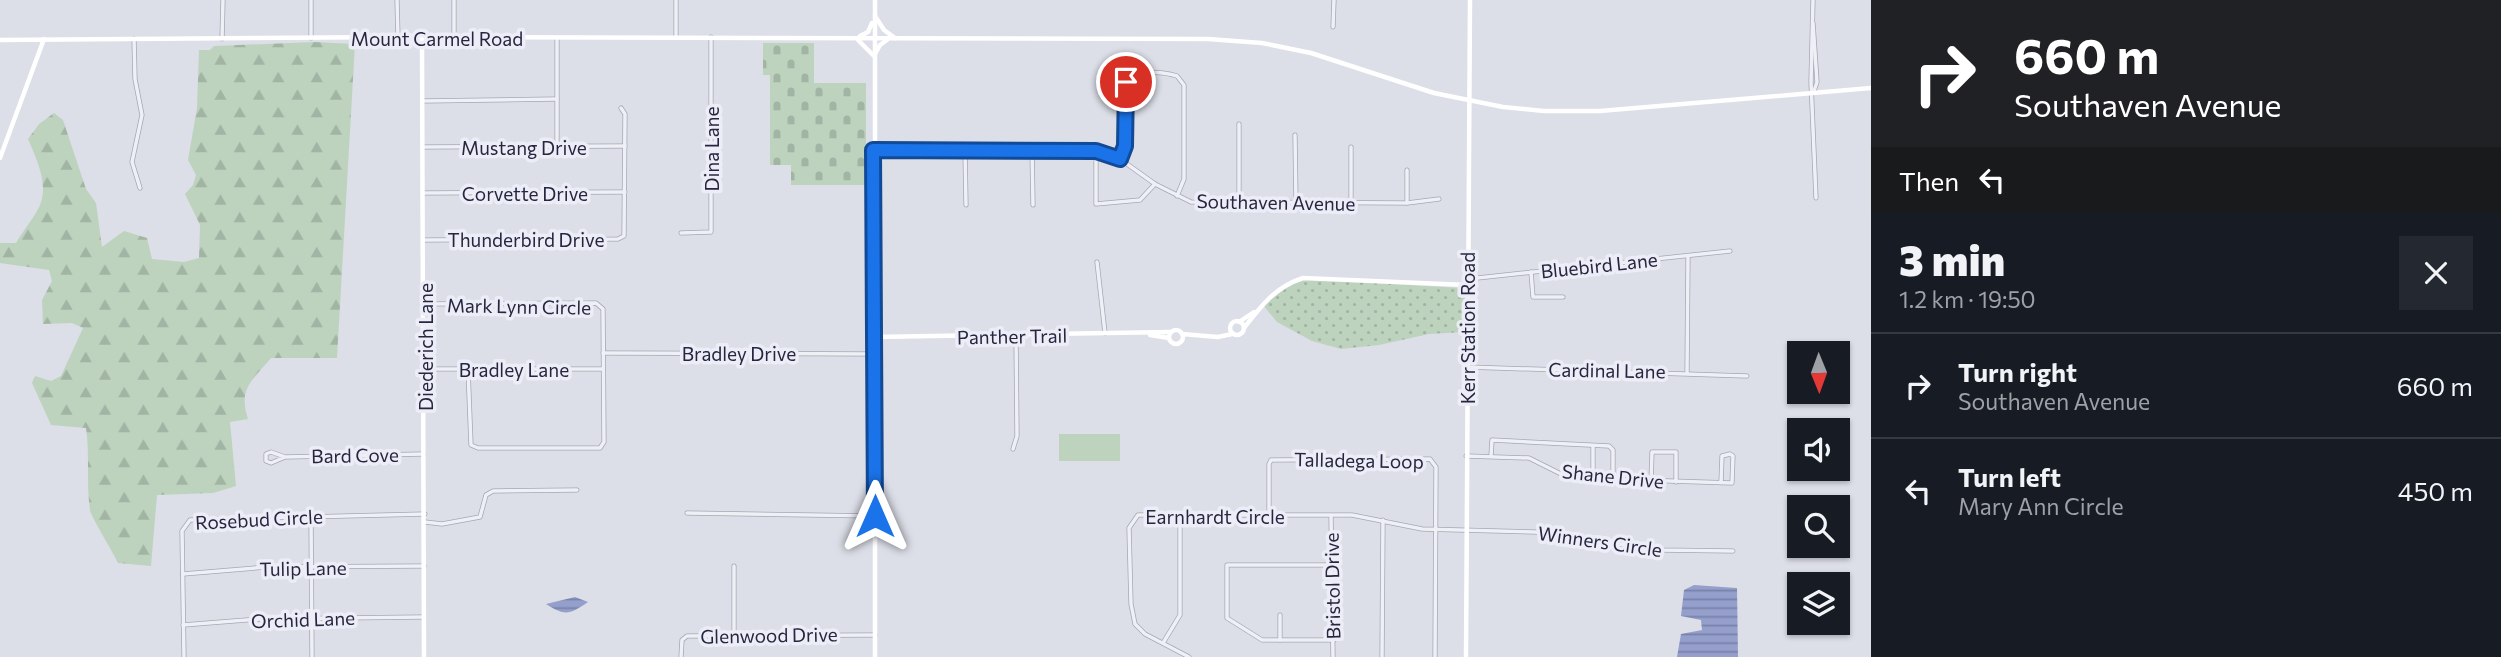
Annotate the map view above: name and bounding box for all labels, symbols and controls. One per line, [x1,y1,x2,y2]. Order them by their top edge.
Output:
text: 660 m [2014,24,2159,84]
street label: Mount Carmel Road [351,27,523,50]
icon: right [1899,28,1990,119]
pin [1096,52,1156,112]
icon: arrive [1107,63,1145,101]
text: Southaven Avenue [2014,84,2281,124]
street label: Dina Lane [700,106,723,192]
street label: Mustang Drive [461,136,587,159]
icon: left [1973,161,2011,199]
text: Then [1899,165,1959,196]
street label: Corvette Drive [462,182,588,205]
street label: Southaven Avenue [1196,189,1356,215]
street label: Thunderbird Drive [447,228,605,251]
text: 3 min [1899,233,2005,285]
button: close [2399,236,2473,310]
street label: Bluebird Lane [1539,247,1659,283]
street label: Kerr Station Road [1456,252,1479,404]
street label: Diederich Lane [414,283,437,411]
text: 1.2 km · 19:50 [1899,285,2036,313]
street label: Mark Lynn Circle [447,293,591,319]
street label: Panther Trail [957,324,1067,348]
north arrow [1787,341,1850,404]
map controls [1787,341,1850,635]
street label: Bradley Drive [682,342,796,365]
text: Turn right [1958,356,2077,387]
street label: Cardinal Lane [1548,357,1666,383]
street label: Bradley Lane [459,358,569,381]
icon: right [1899,367,1937,405]
text: 660 m [2397,370,2473,401]
text: Southaven Avenue [1958,387,2150,415]
button: sound [1787,418,1850,481]
street label: Bard Cove [311,443,399,467]
street label: Talladega Loop [1294,447,1424,473]
street label: Shane Drive [1561,459,1665,493]
text: Turn left [1958,461,2061,492]
icon: left [1899,472,1937,510]
text: 450 m [2398,475,2473,506]
position arrow [838,479,912,553]
text: Mary Ann Circle [1958,492,2124,520]
button: search [1787,495,1850,558]
street label: Rosebud Circle [195,504,323,534]
street label: Earnhardt Circle [1145,505,1285,528]
street label: Winners Circle [1537,521,1663,561]
street label: Bristol Drive [1320,532,1344,640]
street label: Tulip Lane [259,556,347,580]
button: layers [1787,572,1850,635]
street label: Orchid Lane [250,606,356,632]
street label: Glenwood Drive [700,622,838,648]

